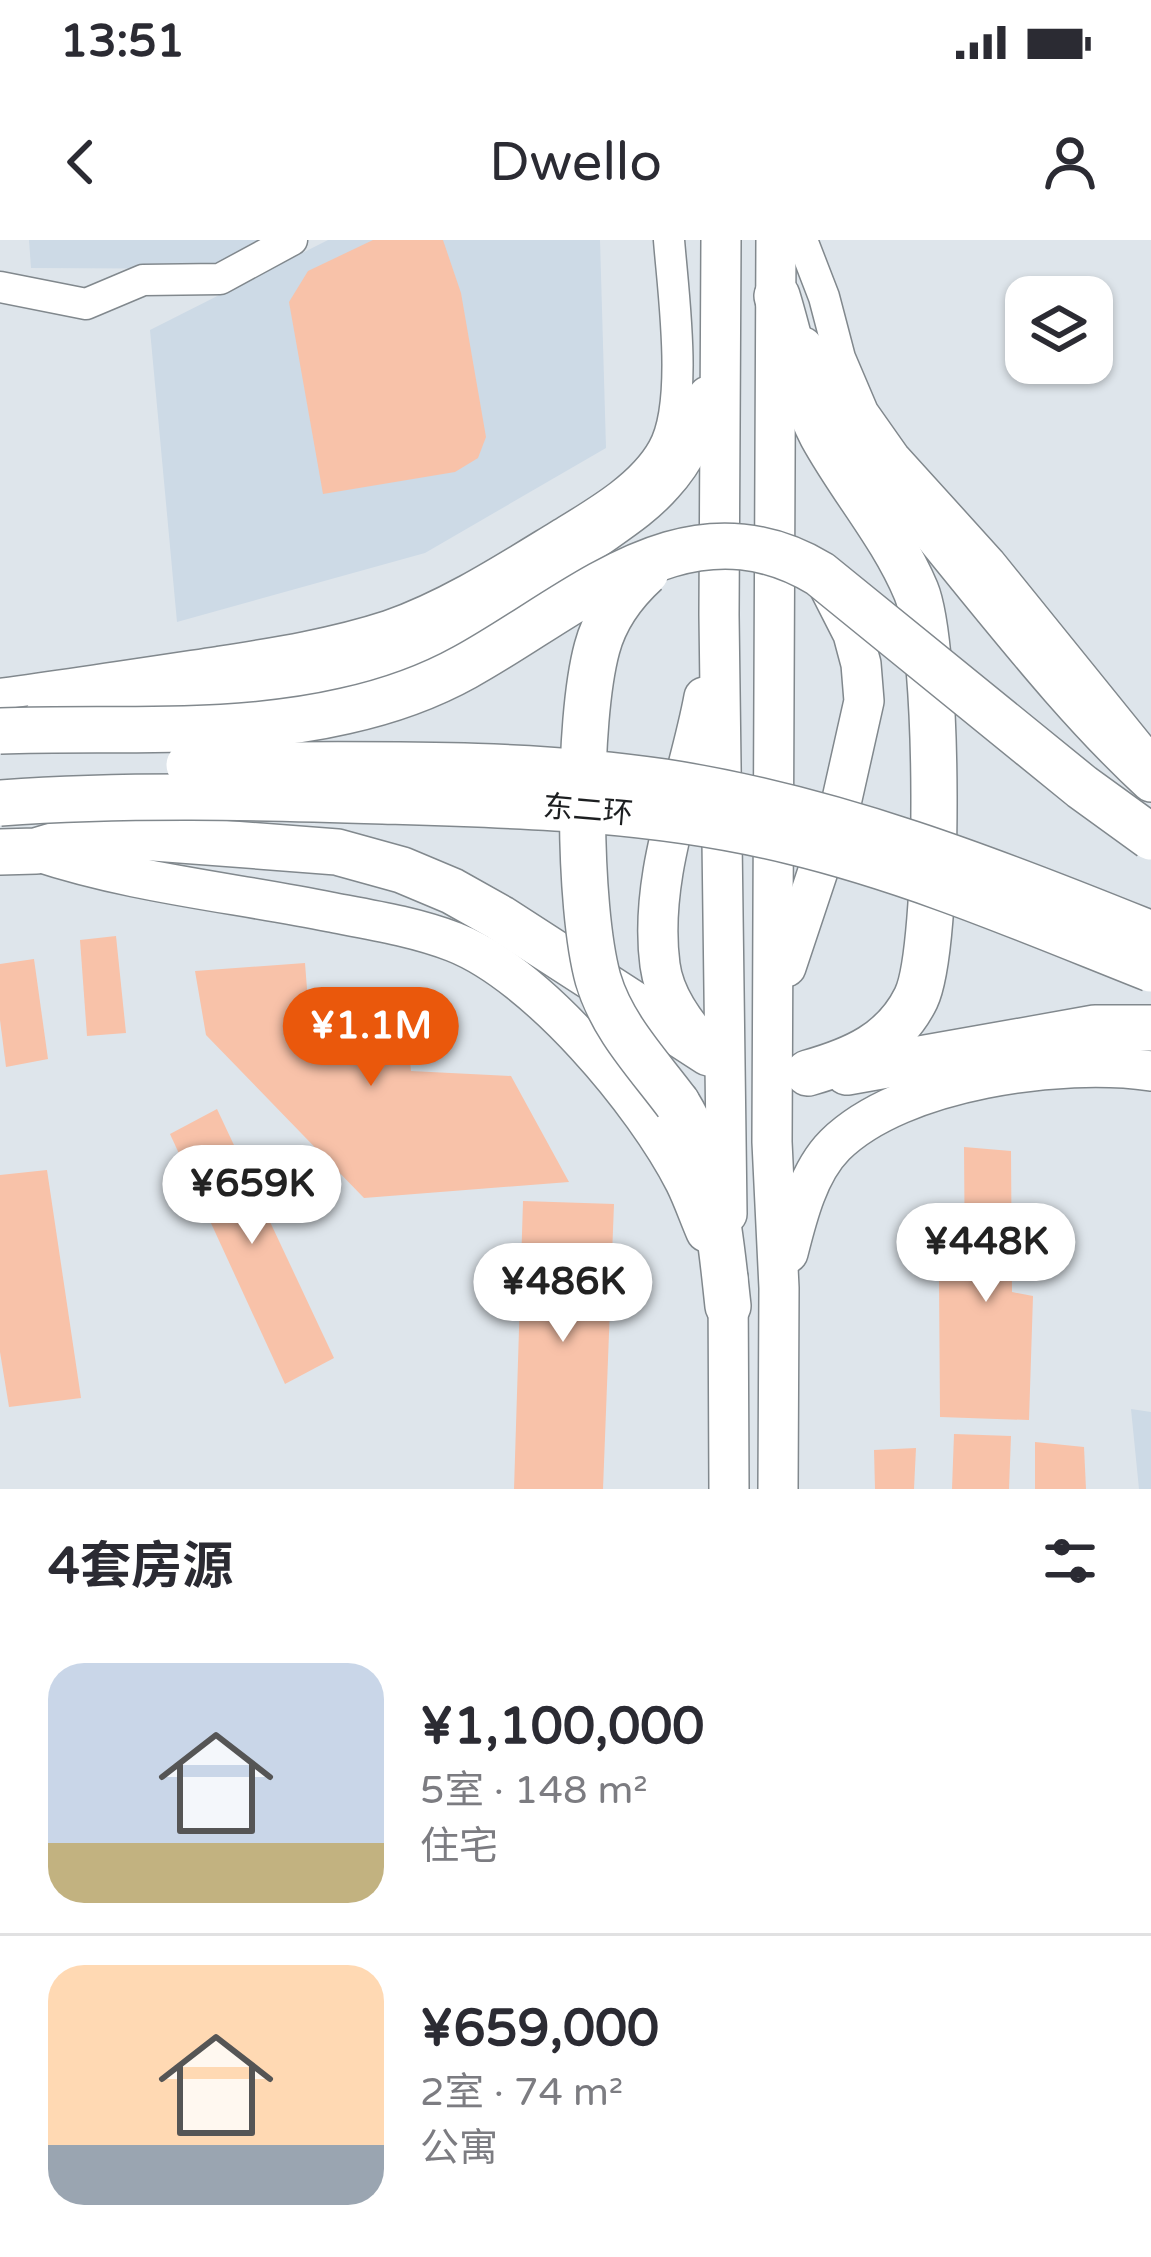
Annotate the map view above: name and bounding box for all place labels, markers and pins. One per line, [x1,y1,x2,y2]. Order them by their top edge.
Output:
pin: ¥1.1M [287,987,455,1089]
pin: ¥659K [168,1145,336,1247]
pin: ¥448K [902,1203,1070,1305]
pin: ¥486K [479,1243,647,1345]

